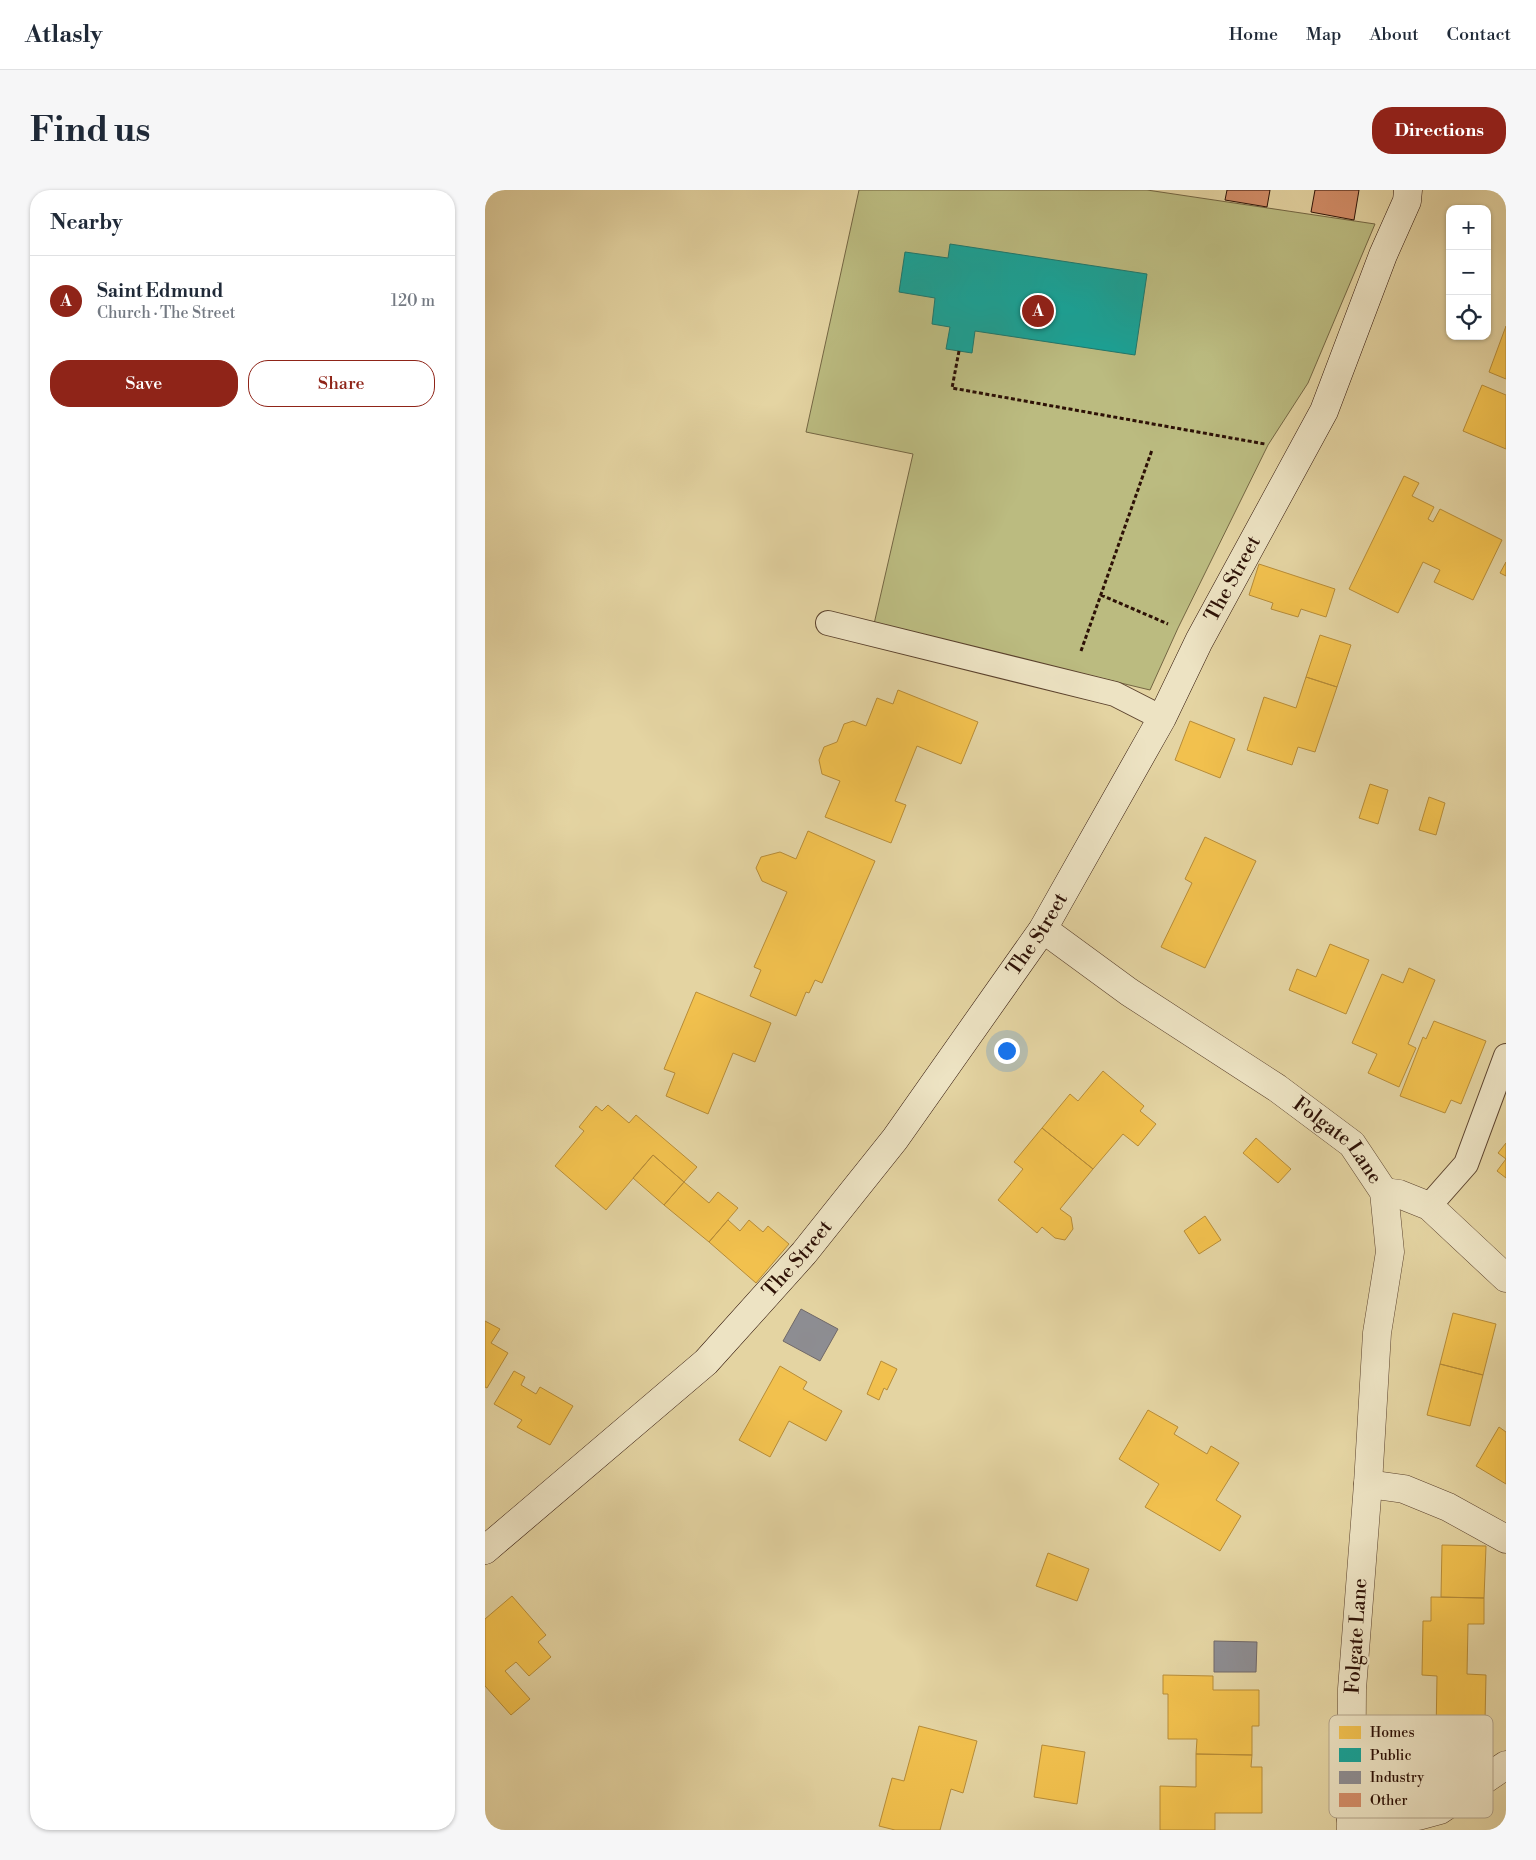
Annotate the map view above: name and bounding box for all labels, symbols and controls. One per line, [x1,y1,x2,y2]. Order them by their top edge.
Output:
text: Atlasly [25,20,102,50]
text: Home [1229,23,1278,46]
text: Map [1306,23,1342,46]
text: About [1370,23,1419,46]
text: Contact [1447,23,1511,46]
button: Directions [1372,107,1506,154]
text: Find us [30,109,150,152]
map controls [1446,205,1491,340]
button: + [1446,205,1491,250]
text: Nearby [50,210,123,236]
button: − [1446,250,1491,295]
text: Saint Edmund [97,279,223,303]
text: A [60,291,72,311]
text: 120 m [391,291,435,311]
pin: A [1022,292,1054,330]
button: locate [1446,295,1491,340]
text: Church · The Street [97,303,235,323]
button: Save [50,360,238,407]
button: Share [248,360,435,407]
street label: The Street [1199,531,1266,626]
street label: The Street [1001,888,1073,981]
your location [994,1038,1020,1064]
street label: Folgate Lane [1288,1092,1388,1189]
street label: The Street [757,1215,838,1303]
street label: Folgate Lane [1340,1577,1374,1695]
legend [1329,1715,1493,1818]
text: Homes [1370,1724,1415,1742]
text: Public [1370,1747,1411,1765]
text: Industry [1370,1769,1424,1787]
text: Other [1370,1792,1408,1810]

